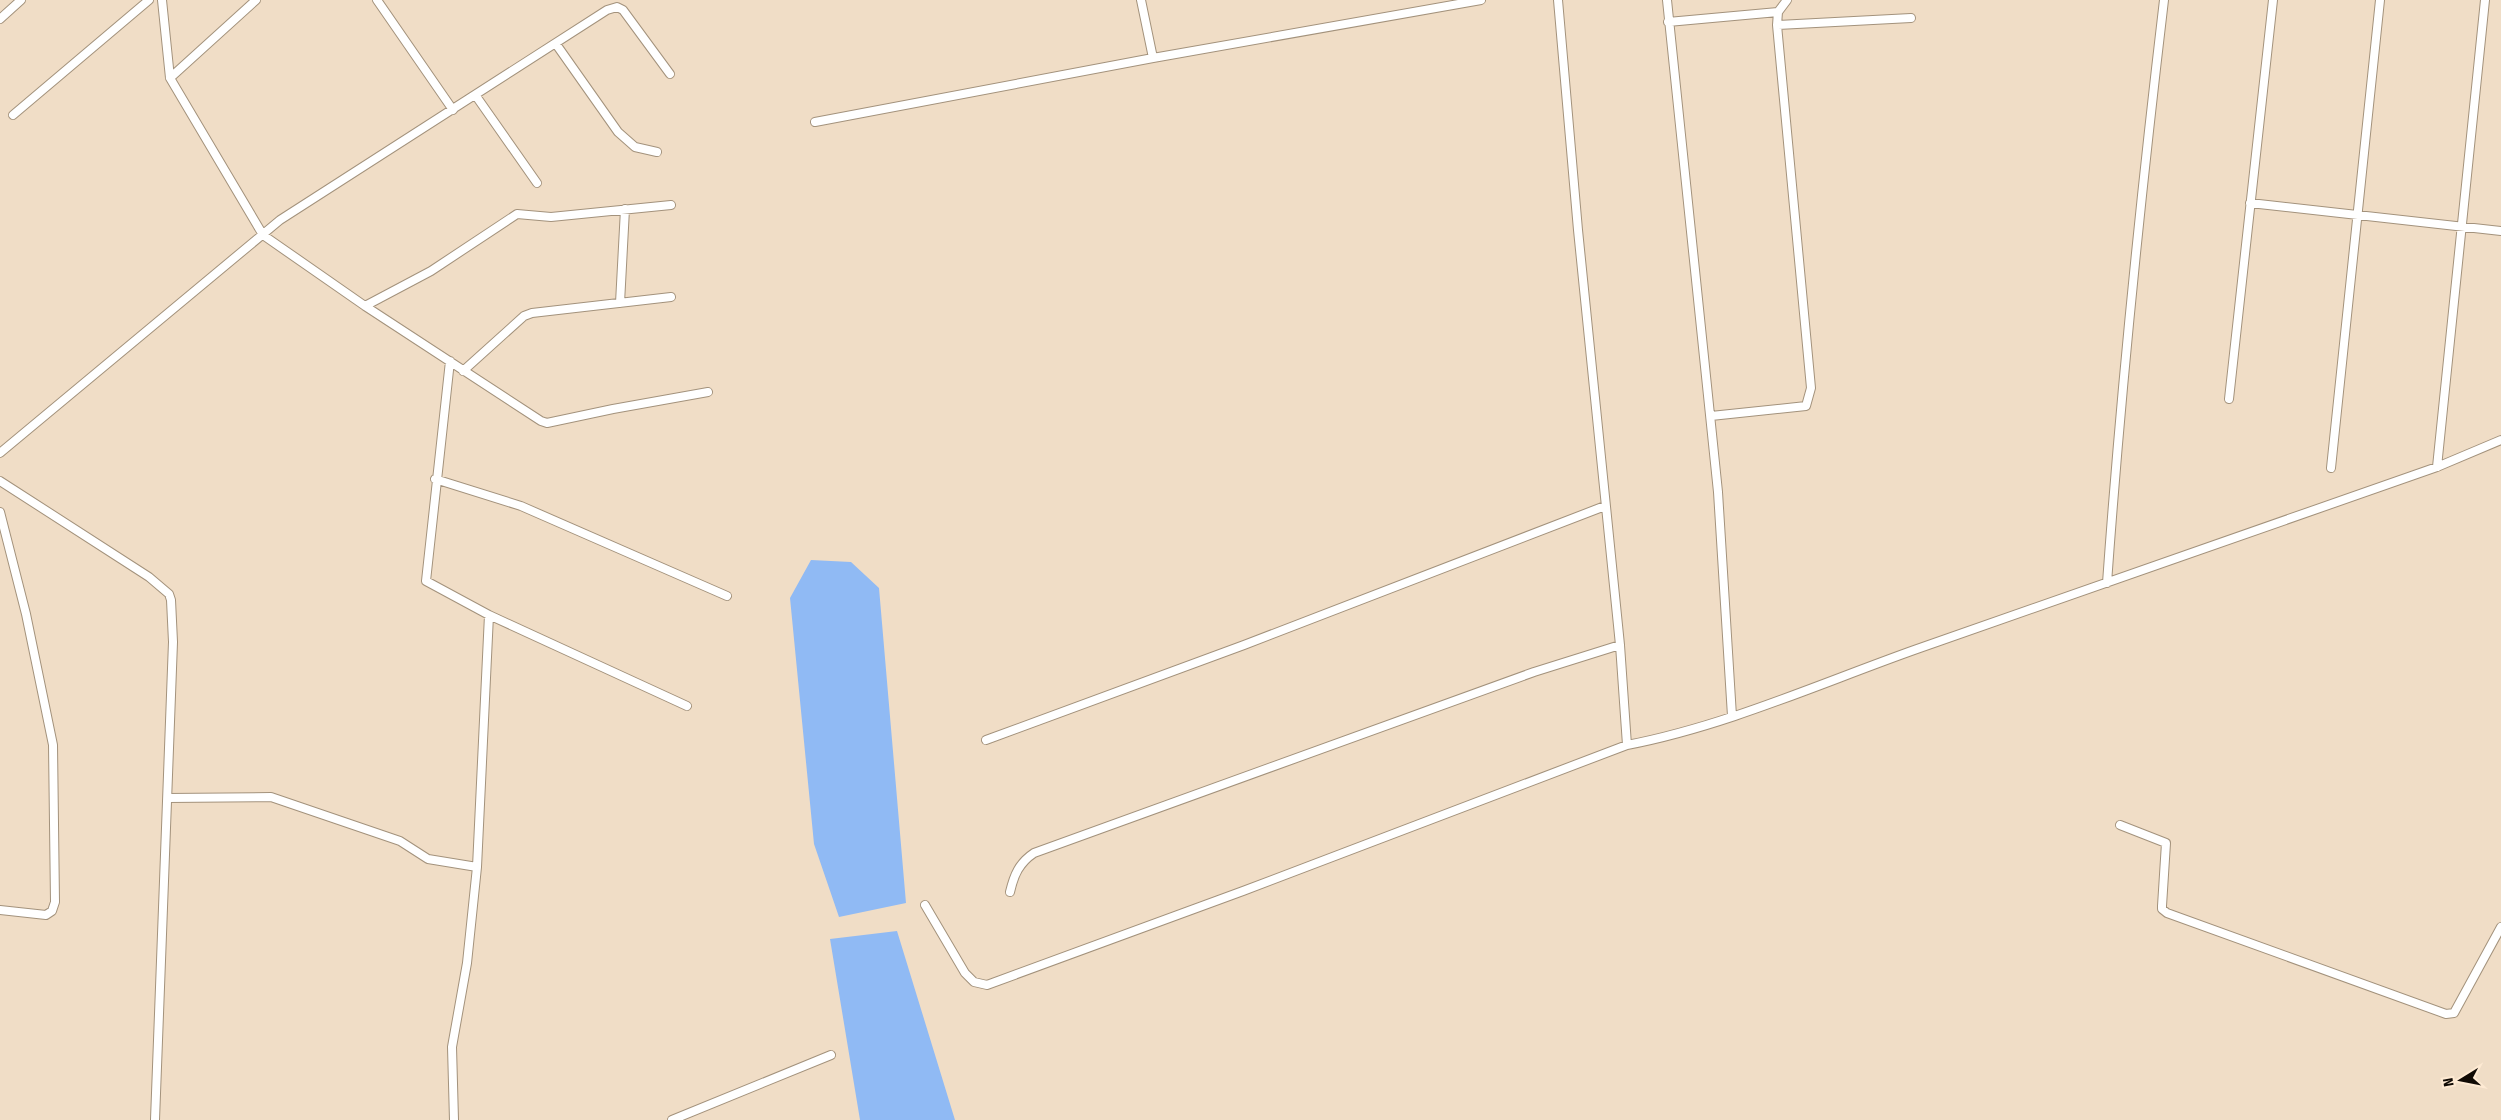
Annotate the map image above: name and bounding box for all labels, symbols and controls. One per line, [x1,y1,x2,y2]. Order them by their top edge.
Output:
north arrow [2436,1055,2486,1105]
text: N [2440,1077,2458,1088]

